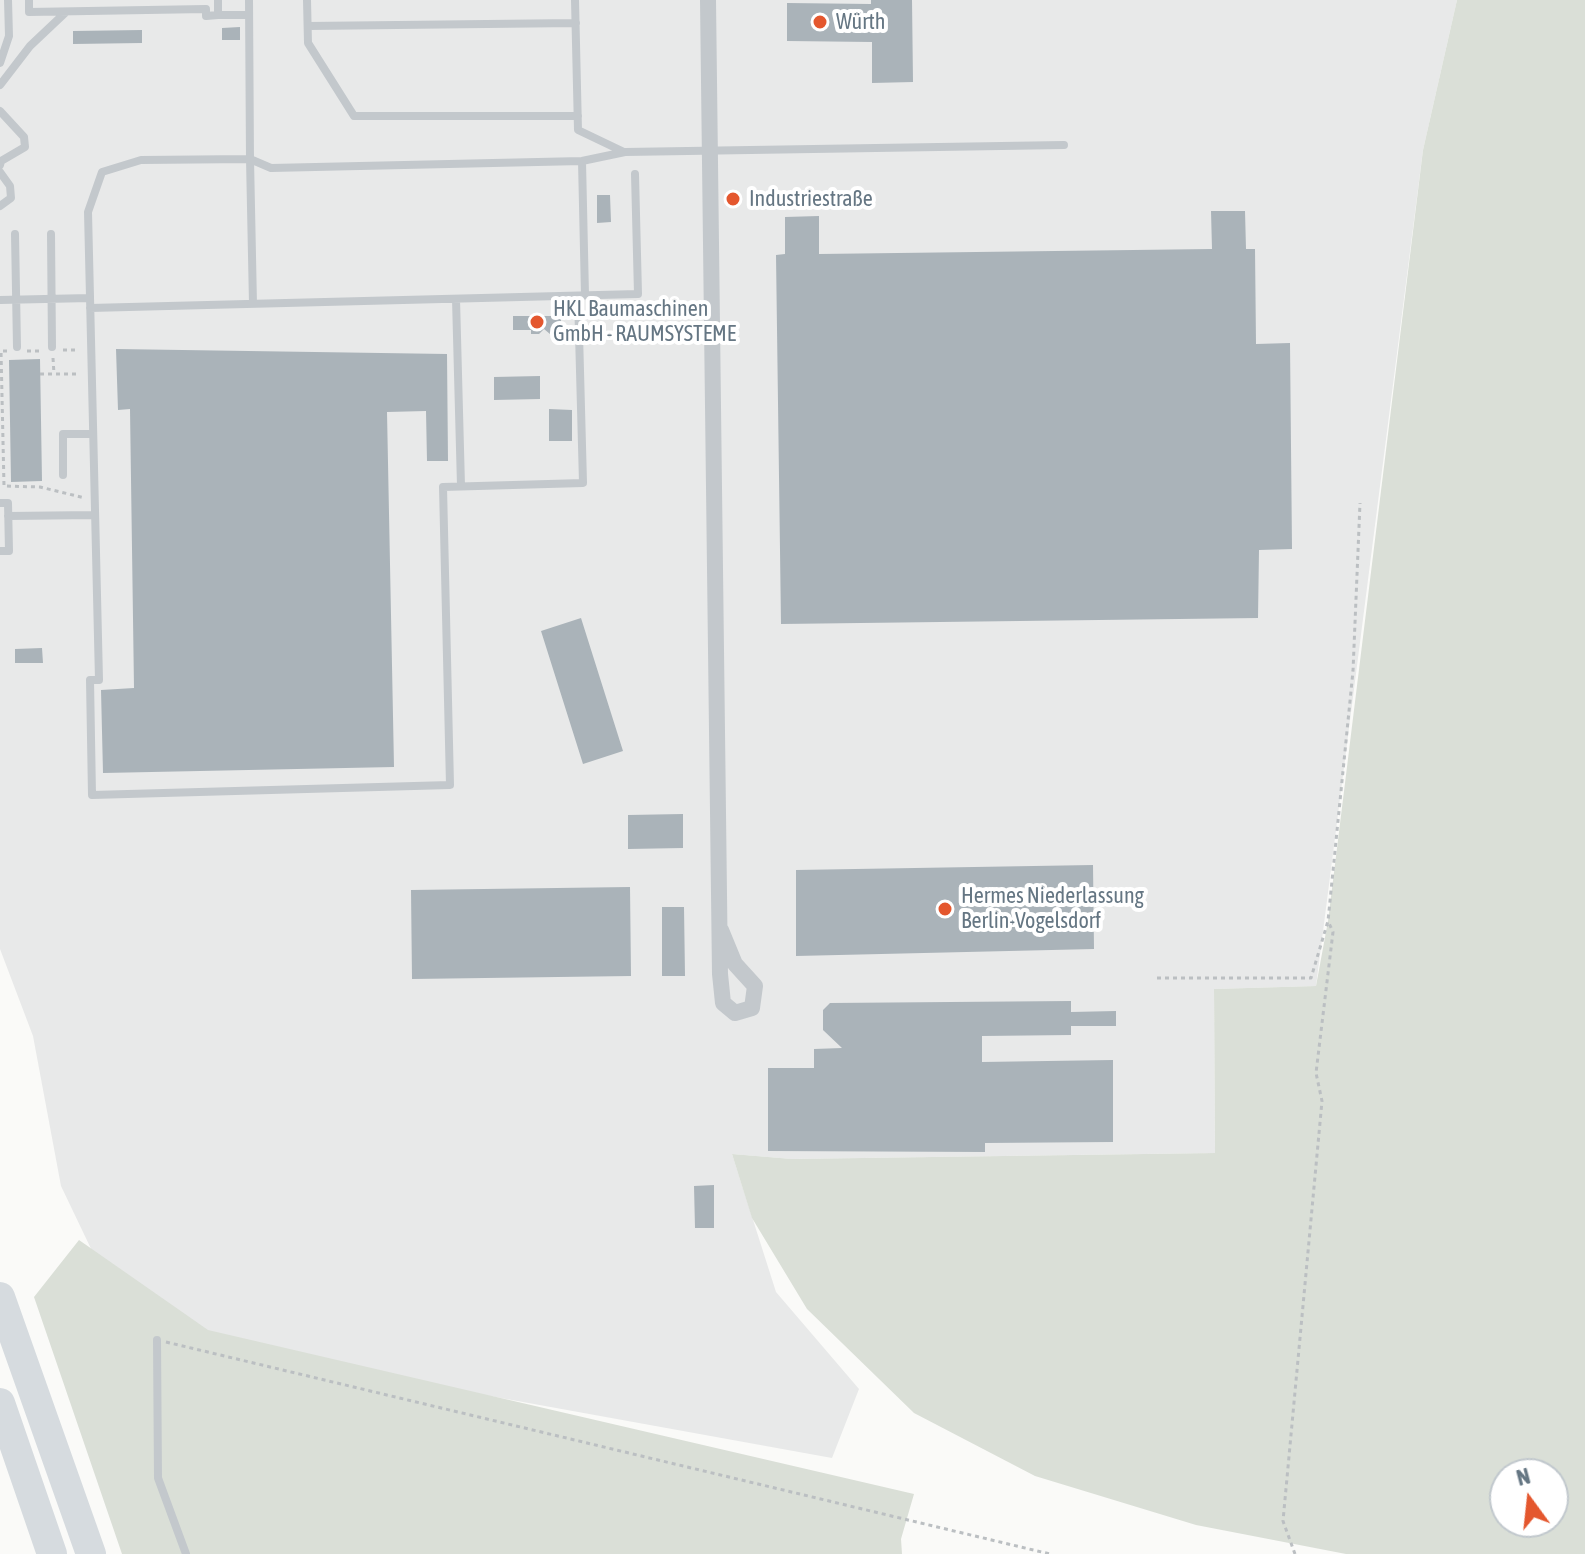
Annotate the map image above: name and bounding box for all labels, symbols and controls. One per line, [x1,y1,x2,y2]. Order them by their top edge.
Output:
place label: Würth [836,9,886,35]
marker: Würth [811,13,829,31]
place label: Industriestraße [749,186,873,212]
marker: Industriestraße [724,190,742,208]
place label: HKL Baumaschinen GmbH - RAUMSYSTEME [553,296,736,348]
marker: HKL Baumaschinen GmbH - RAUMSYSTEME [528,313,546,331]
place label: Hermes Niederlassung Berlin-Vogelsdorf [961,883,1144,934]
marker: Hermes Niederlassung Berlin-Vogelsdorf [936,900,954,918]
north arrow [1489,1458,1569,1538]
text: N [1514,1463,1533,1491]

